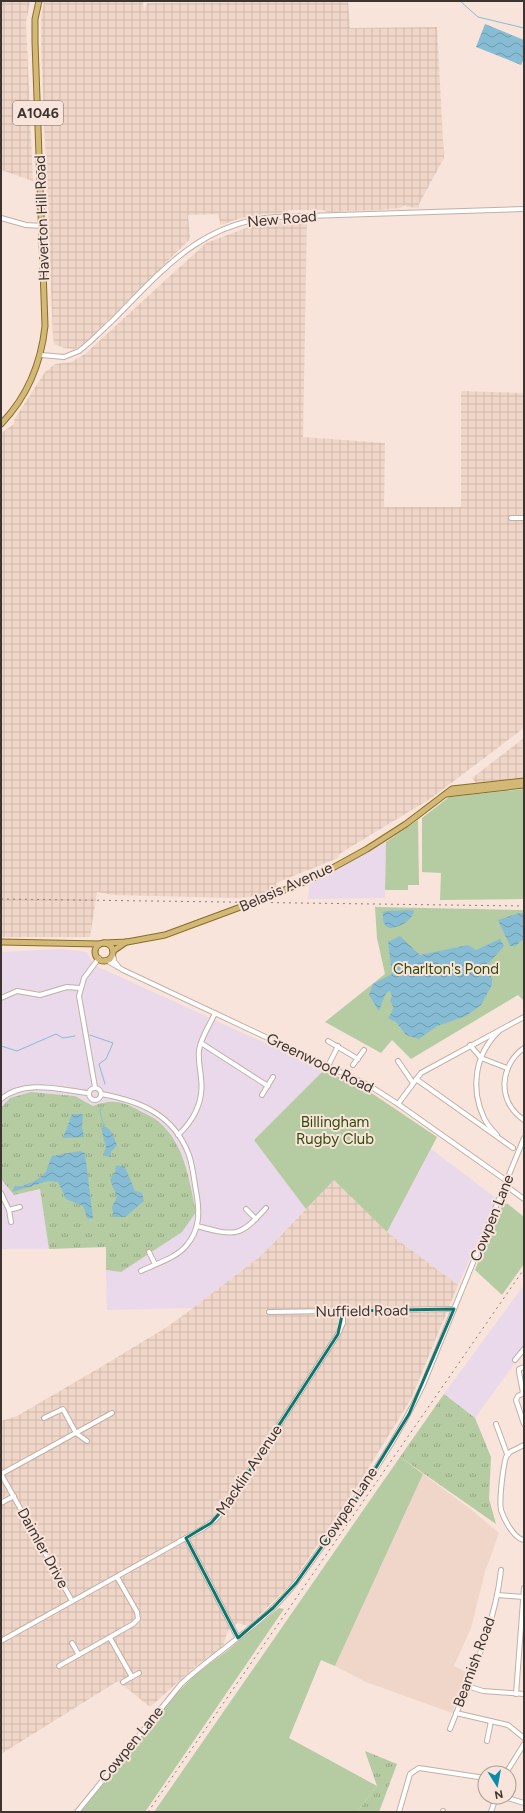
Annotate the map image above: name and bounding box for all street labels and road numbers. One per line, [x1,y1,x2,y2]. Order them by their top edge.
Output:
road number: A1046 [13,101,63,125]
street label: Haverton Hill Road [31,155,53,281]
street label: New Road [247,207,317,231]
street label: Belasis Avenue [237,858,335,916]
street label: Greenwood Road [263,1029,377,1097]
street label: Cowpen Lane [466,1172,518,1264]
street label: Nuffield Road [315,1301,409,1321]
street label: Macklin Avenue [212,1421,286,1519]
street label: Cowpen Lane [315,1464,381,1550]
street label: Daimler Drive [14,1505,72,1591]
street label: Beamish Road [449,1614,499,1710]
street label: Cowpen Lane [95,1703,167,1785]

